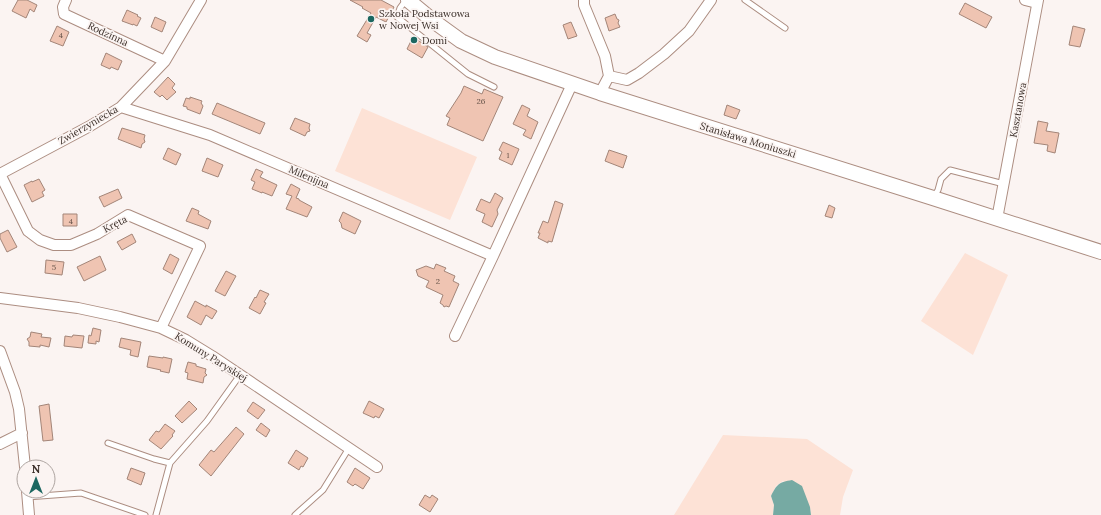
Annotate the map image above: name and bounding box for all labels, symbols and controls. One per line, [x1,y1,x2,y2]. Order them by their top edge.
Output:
place label: Szkoła Podstawowa w Nowej Wsi [379,7,470,32]
marker: Szkoła Podstawowa w Nowej Wsi [366,14,376,24]
street label: Rodzinna [86,19,130,49]
house number: 4 [59,30,64,40]
place label: Domi [422,34,447,47]
marker: Domi [409,35,419,45]
street label: Kasztanowa [1007,81,1029,139]
house number: 26 [477,96,486,106]
street label: Zwierzyniecka [56,103,120,147]
street label: Stanisława Moniuszki [698,119,798,161]
house number: 1 [507,150,510,160]
street label: Milenijna [287,163,331,191]
street label: Kręta [101,212,129,236]
house number: 4 [69,216,74,226]
house number: 5 [52,262,56,272]
house number: 2 [436,276,440,286]
street label: Komuny Paryskiej [172,329,250,385]
north arrow [16,459,56,499]
text: N [32,462,41,476]

